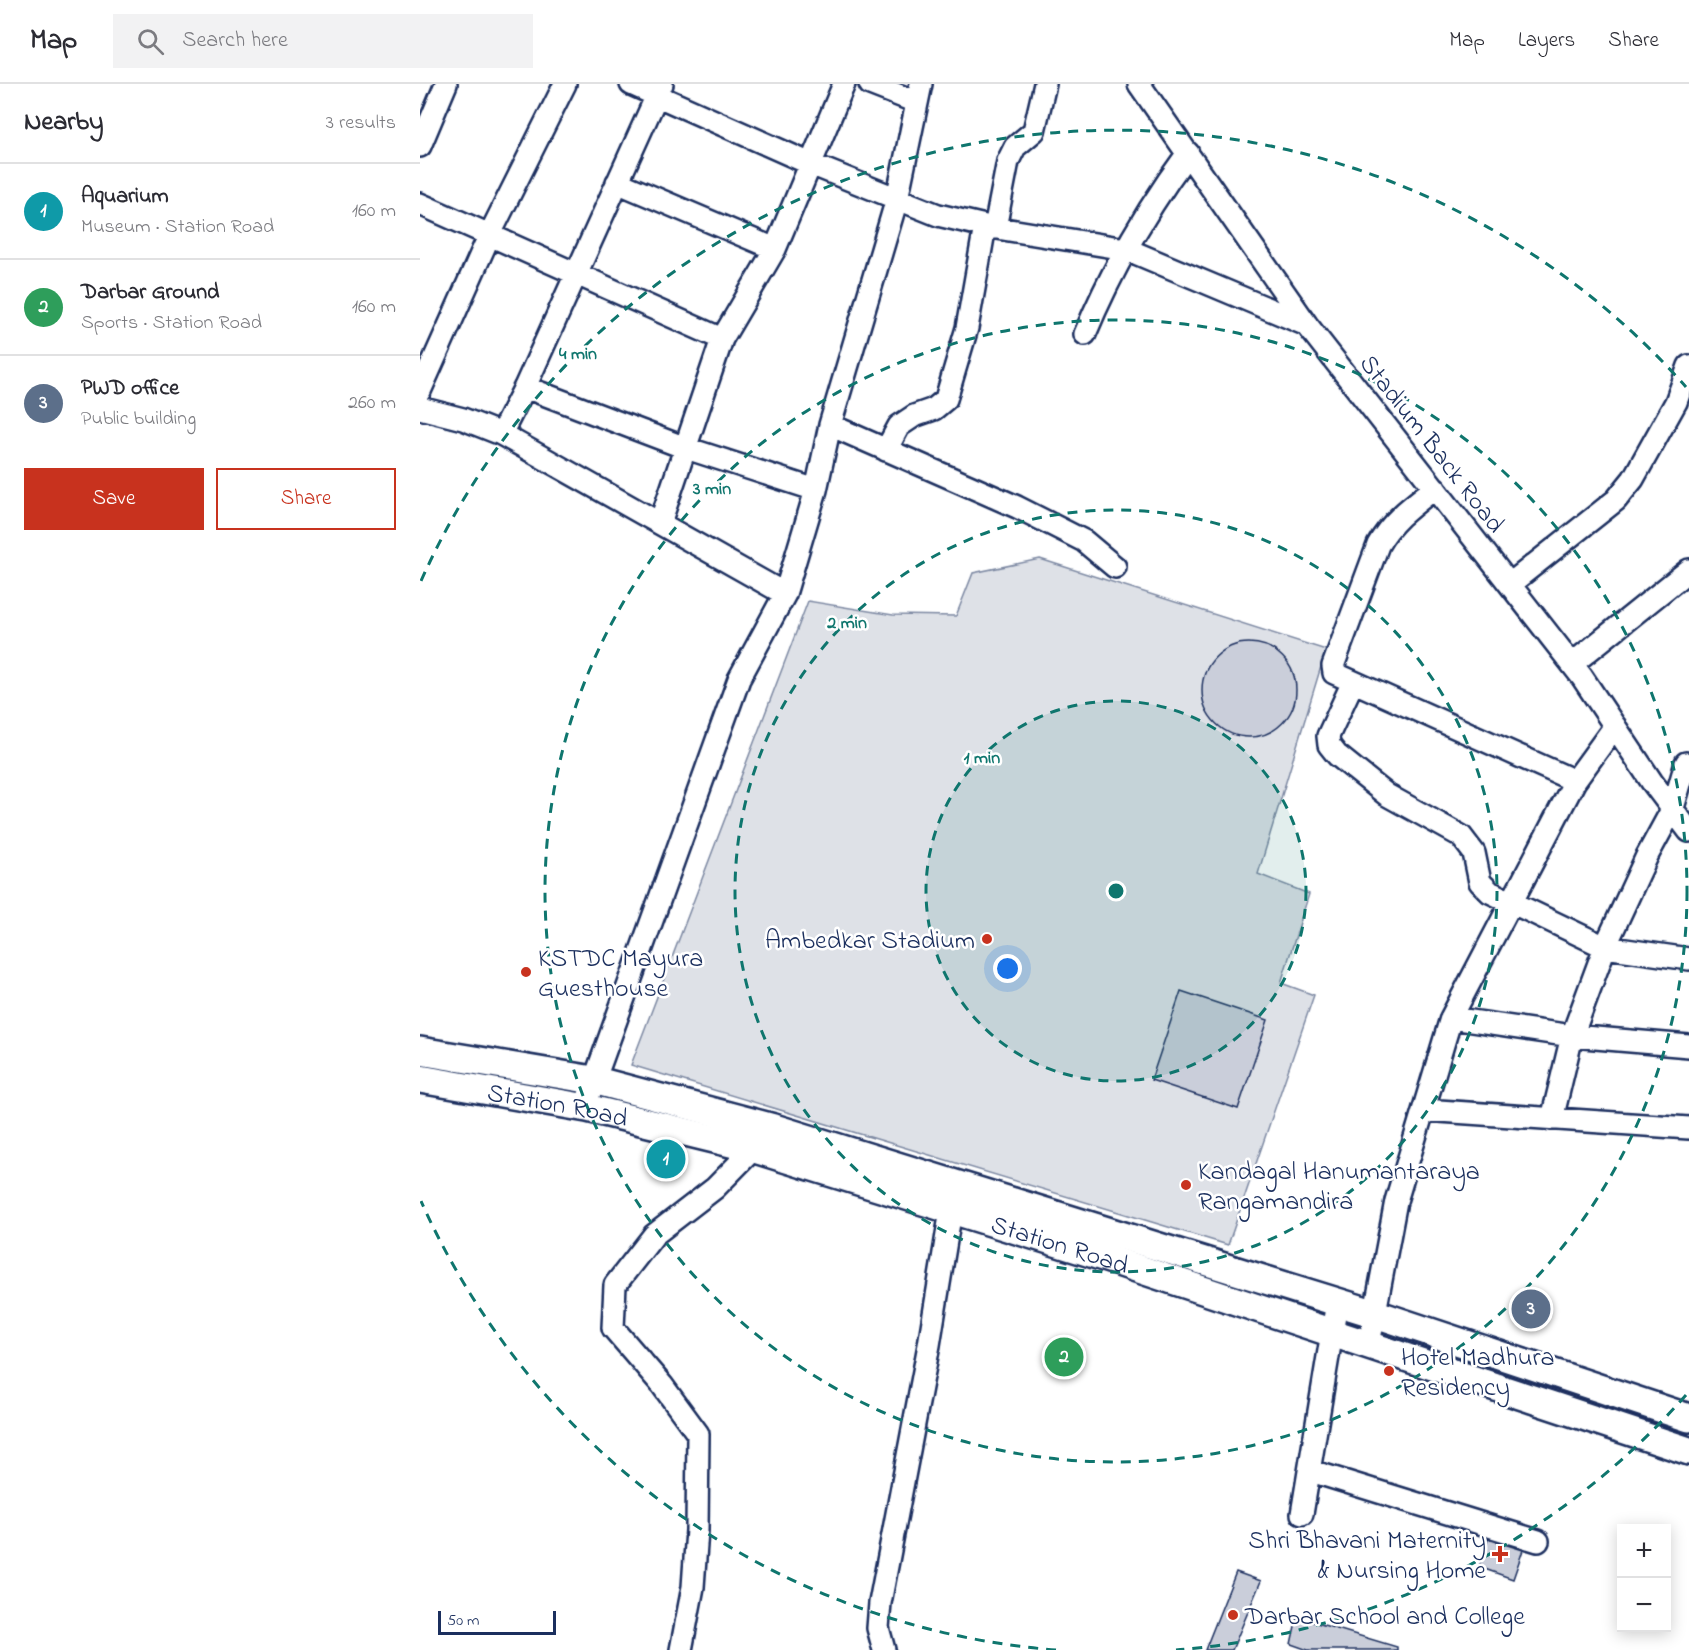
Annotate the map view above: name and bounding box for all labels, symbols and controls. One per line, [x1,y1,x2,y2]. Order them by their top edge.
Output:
search box [113,14,533,68]
text: Map [30,21,77,62]
icon: search [134,25,167,58]
text: Search here [182,25,288,57]
text: Map [1449,26,1485,56]
text: Layers [1518,26,1575,56]
text: Share [1608,26,1659,56]
text: Nearby [24,104,103,142]
text: 3 results [326,109,396,138]
text: Aquarium [81,181,168,213]
text: 1 [40,197,47,226]
text: 160 m [352,197,396,226]
text: Museum · Station Road [81,213,274,242]
text: Darbar Ground [81,277,219,309]
text: 2 [39,293,48,322]
text: 160 m [352,293,396,322]
text: Sports · Station Road [81,309,262,338]
text: 4 min [559,342,597,368]
street label: Stadium Back Road [1349,347,1513,543]
text: PWD office [81,373,179,405]
text: 3 [39,389,48,418]
text: 260 m [348,389,396,418]
text: Public building [81,405,196,434]
button: Save [24,468,204,530]
button: Share [216,468,396,530]
text: 3 min [692,477,731,503]
text: 2 min [826,611,867,637]
text: 1 min [964,746,1000,772]
centre of rings [1106,881,1126,901]
place label: Ambedkar Stadium [765,923,975,961]
marker: Ambedkar Stadium [980,932,994,946]
place label: KSTDC Mayura Guesthouse [538,941,703,1009]
your location [993,954,1022,983]
marker: KSTDC Mayura Guesthouse [519,965,533,979]
street label: Station Road [484,1075,632,1139]
pin: 1 [646,1136,686,1182]
place label: Kandagal Hanumantaraya Rangamandira [1198,1154,1480,1222]
marker: Kandagal Hanumantaraya Rangamandira [1179,1178,1193,1192]
street label: Station Road [986,1207,1133,1286]
pin: 3 [1512,1286,1550,1332]
pin: 2 [1044,1334,1084,1380]
place label: Hotel Madhura Residency [1401,1340,1555,1408]
marker: Hotel Madhura Residency [1382,1364,1396,1378]
place label: Shri Bhavani Maternity & Nursing Home [1248,1523,1486,1591]
map controls [1617,1524,1671,1632]
button: + [1617,1524,1671,1578]
marker: Shri Bhavani Maternity & Nursing Home [1491,1545,1509,1563]
button: − [1617,1578,1671,1632]
place label: Darbar School and College [1244,1599,1525,1637]
scale bar [438,1608,556,1636]
marker: Darbar School and College [1226,1608,1240,1622]
text: 50 m [447,1609,479,1633]

